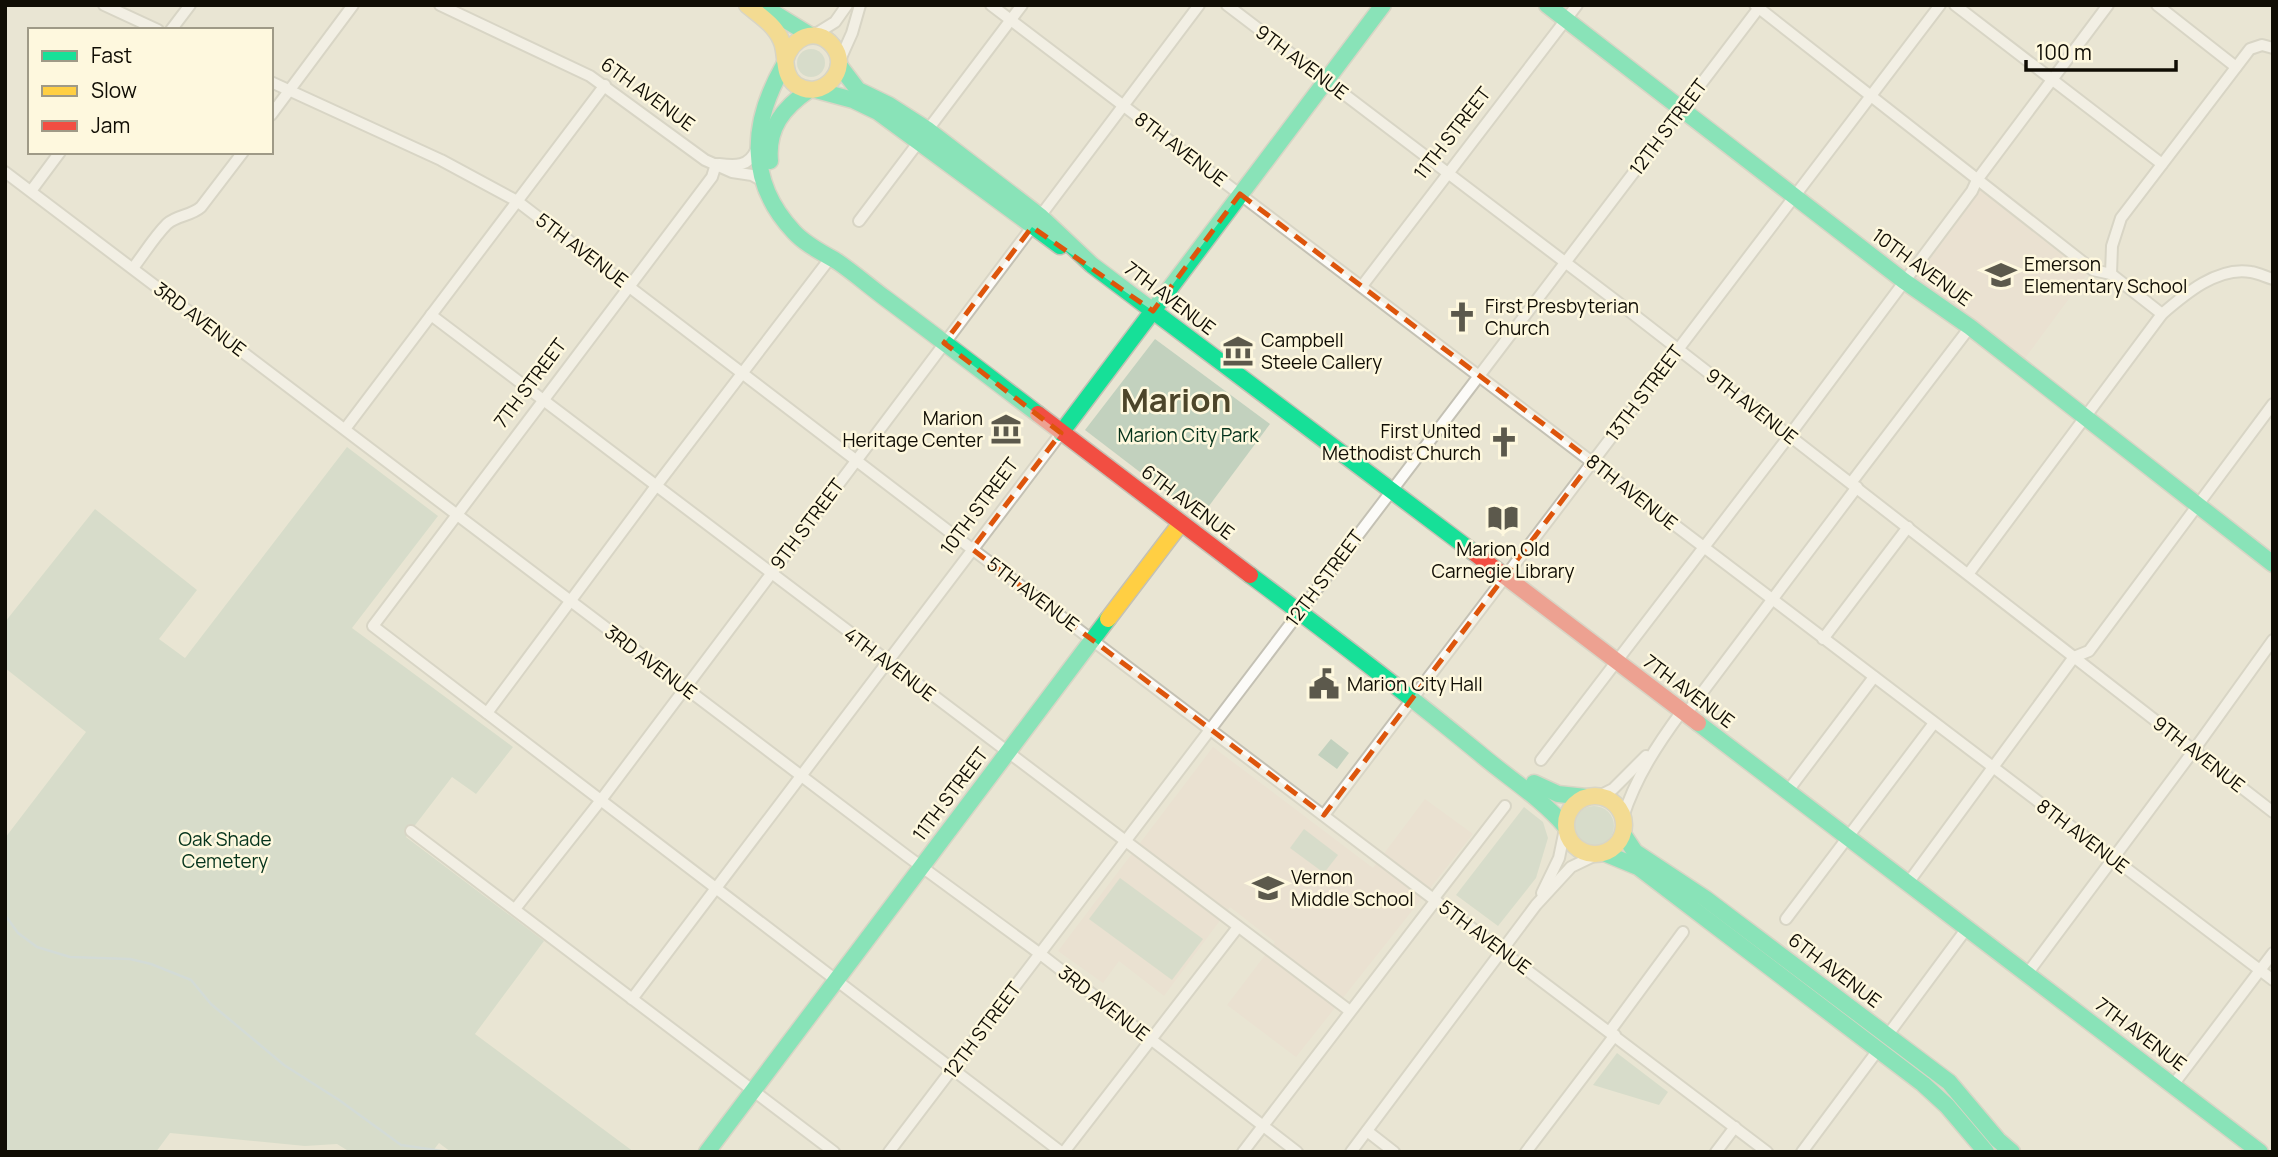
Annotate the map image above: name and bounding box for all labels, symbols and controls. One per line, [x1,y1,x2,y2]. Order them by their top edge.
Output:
street label: 9TH AVENUE [1250,18,1354,106]
legend [28,28,273,154]
scale bar [2026,28,2176,72]
text: 100 m [2036,38,2092,66]
text: Fast [91,41,132,69]
street label: 6TH AVENUE [596,51,700,137]
street label: 12TH STREET [1623,73,1713,181]
text: Slow [91,76,137,104]
street label: 11TH STREET [1408,81,1497,185]
street label: 8TH AVENUE [1130,106,1232,192]
text: Jam [91,111,130,139]
street label: 5TH AVENUE [531,207,633,293]
street label: 10TH AVENUE [1867,222,1977,312]
place label: Emerson Elementary School [2024,251,2187,299]
street label: 7TH AVENUE [1119,255,1221,341]
school or university icon: Emerson Elementary School [1984,258,2018,292]
street label: 3RD AVENUE [149,276,251,362]
place label: First Presbyterian Church [1485,293,1639,341]
church icon: First Presbyterian Church [1445,300,1479,334]
place label: Campbell Steele Callery [1261,327,1382,375]
street label: 7TH STREET [488,332,573,433]
museum icon: Campbell Steele Callery [1221,334,1255,368]
street label: 13TH STREET [1599,339,1689,446]
street label: 9TH AVENUE [1701,362,1803,450]
district label: Marion [1121,377,1231,422]
place label: Marion Heritage Center [842,405,983,453]
museum icon: Marion Heritage Center [989,412,1023,446]
place label: First United Methodist Church [1322,418,1481,466]
park label: Marion City Park [1117,422,1259,448]
church icon: First United Methodist Church [1487,425,1521,459]
street label: 8TH AVENUE [1581,448,1683,536]
street label: 10TH STREET [934,452,1024,560]
street label: 6TH AVENUE [1136,458,1240,546]
street label: 9TH STREET [764,473,850,575]
library icon: Marion Old Carnegie Library [1486,501,1520,535]
street label: 12TH STREET [1279,524,1369,632]
place label: Marion Old Carnegie Library [1431,536,1575,584]
street label: 5TH AVENUE [982,551,1084,637]
street label: 3RD AVENUE [600,619,702,705]
street label: 4TH AVENUE [839,621,941,707]
street label: 7TH AVENUE [1638,648,1740,734]
public building icon: Marion City Hall [1307,667,1341,701]
place label: Marion City Hall [1347,671,1483,697]
street label: 9TH AVENUE [2148,710,2250,798]
street label: 11TH STREET [906,741,994,846]
street label: 8TH AVENUE [2032,793,2134,879]
park label: Oak Shade Cemetery [178,826,272,874]
place label: Vernon Middle School [1291,864,1414,912]
school or university icon: Vernon Middle School [1251,871,1285,905]
street label: 5TH AVENUE [1434,894,1536,980]
street label: 6TH AVENUE [1783,926,1887,1014]
street label: 3RD AVENUE [1053,959,1155,1047]
street label: 12TH STREET [937,976,1027,1084]
street label: 7TH AVENUE [2090,991,2192,1077]

